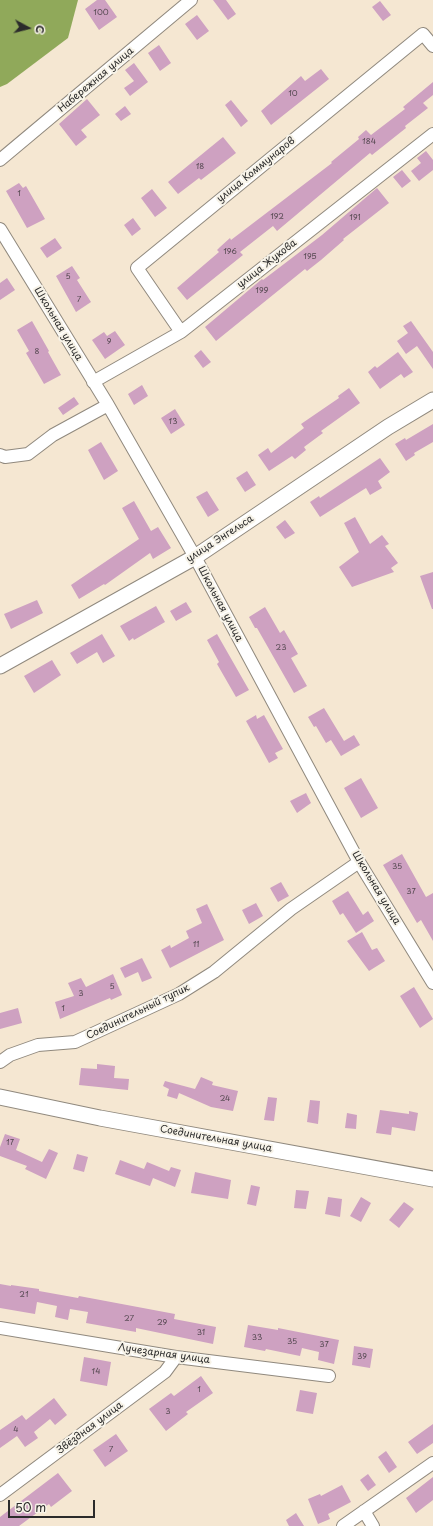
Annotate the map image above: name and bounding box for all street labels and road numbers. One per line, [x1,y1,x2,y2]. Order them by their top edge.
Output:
street label: Набережная улица [56,45,136,115]
street label: улица Коммунаров [215,135,297,205]
street label: улица Жукова [235,237,299,291]
street label: Школьная улица [31,285,85,363]
street label: улица Энгельса [184,513,256,565]
street label: Школьная улица [195,564,245,644]
street label: Школьная улица [349,849,403,927]
street label: Соединительный тупик [84,982,192,1042]
street label: Соединительная улица [159,1123,273,1155]
street label: Лучезарная улица [117,1342,211,1366]
street label: Звёздная улица [55,1399,125,1457]

